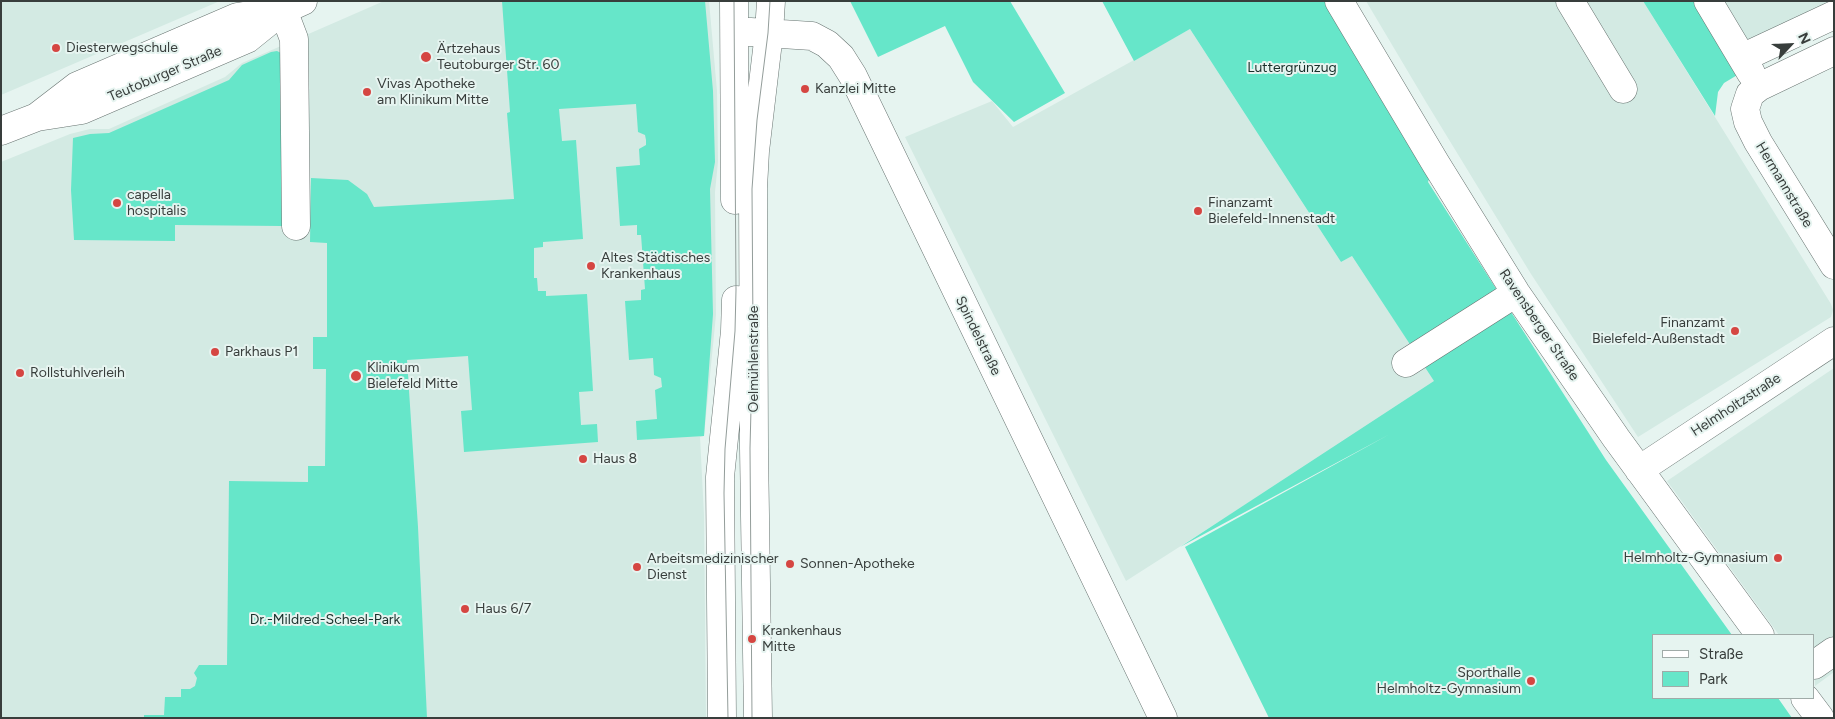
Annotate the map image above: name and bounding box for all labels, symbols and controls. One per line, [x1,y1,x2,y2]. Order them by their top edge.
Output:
north arrow [1765,20,1815,70]
text: N [1794,30,1814,47]
place label: Diesterwegschule [66,40,178,56]
place label: Ärtzehaus Teutoburger Str. 60 [437,41,559,74]
marker: Diesterwegschule [50,42,62,54]
street label: Teutoburger Straße [106,42,224,106]
marker: Ärtzehaus Teutoburger Str. 60 [419,50,433,64]
park label: Luttergrünzug [1247,60,1337,76]
place label: Vivas Apotheke am Klinikum Mitte [377,76,489,108]
place label: Kanzlei Mitte [815,81,896,97]
marker: Kanzlei Mitte [799,83,811,95]
marker: Vivas Apotheke am Klinikum Mitte [361,86,373,98]
street label: Hermannstraße [1752,139,1816,231]
place label: capella hospitalis [127,187,186,220]
place label: Finanzamt Bielefeld-Innenstadt [1208,195,1335,228]
marker: capella hospitalis [111,197,123,209]
marker: Finanzamt Bielefeld-Innenstadt [1192,205,1204,217]
place label: Altes Städtisches Krankenhaus [601,250,710,282]
marker: Altes Städtisches Krankenhaus [585,260,597,272]
street label: Ravensberger Straße [1495,266,1583,384]
street label: Spindelstraße [952,294,1004,378]
street label: Oelmühlenstraße [746,306,762,412]
place label: Finanzamt Bielefeld-Außenstadt [1592,315,1725,348]
marker: Finanzamt Bielefeld-Außenstadt [1729,325,1741,337]
place label: Parkhaus P1 [225,344,298,360]
marker: Parkhaus P1 [209,346,221,358]
place label: Klinikum Bielefeld Mitte [367,360,458,392]
place label: Rollstuhlverleih [30,365,125,381]
marker: Rollstuhlverleih [14,367,26,379]
marker: Klinikum Bielefeld Mitte [349,369,363,383]
street label: Helmholtzstraße [1688,370,1784,440]
place label: Haus 8 [593,451,637,467]
marker: Haus 8 [577,453,589,465]
place label: Helmholtz-Gymnasium [1623,550,1768,566]
place label: Arbeitsmedizinischer Dienst [647,551,779,584]
marker: Helmholtz-Gymnasium [1772,552,1784,564]
place label: Sonnen-Apotheke [800,556,915,572]
marker: Sonnen-Apotheke [784,558,796,570]
marker: Arbeitsmedizinischer Dienst [631,561,643,573]
place label: Haus 6/7 [475,601,531,617]
marker: Haus 6/7 [459,603,471,615]
park label: Dr.-Mildred-Scheel-Park [250,612,400,628]
place label: Krankenhaus Mitte [762,623,842,656]
marker: Krankenhaus Mitte [746,633,758,645]
legend [1652,634,1815,699]
text: Straße [1699,645,1743,663]
place label: Sporthalle Helmholtz-Gymnasium [1376,665,1521,698]
text: Park [1699,670,1728,688]
marker: Sporthalle Helmholtz-Gymnasium [1525,675,1537,687]

